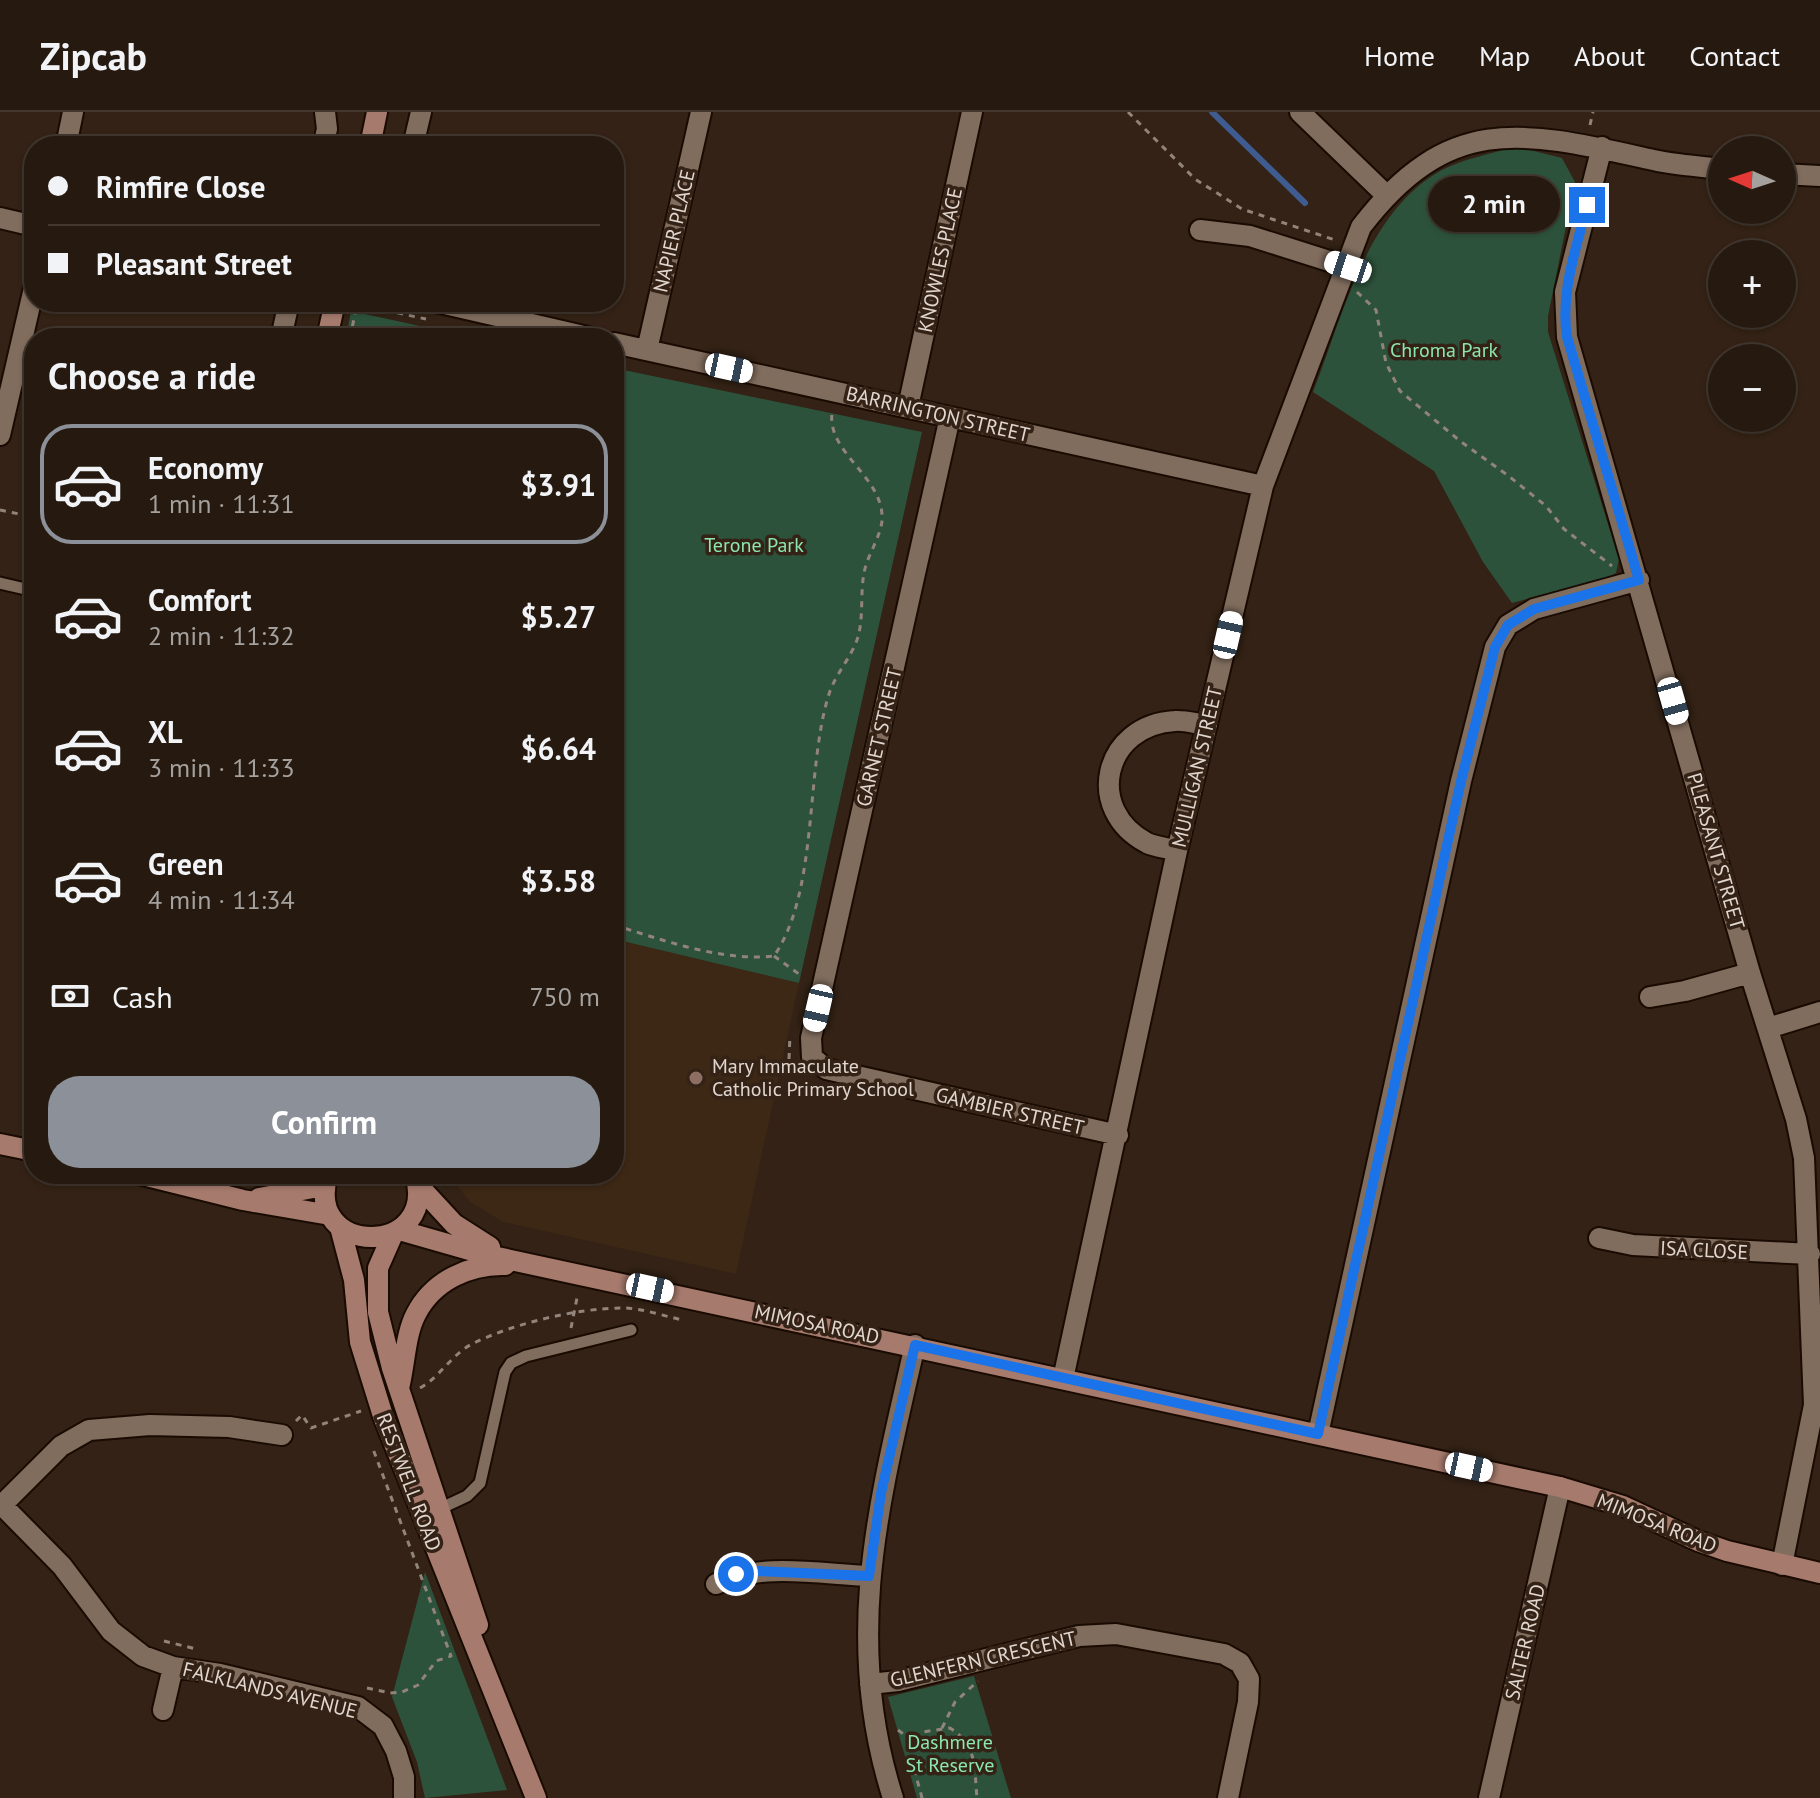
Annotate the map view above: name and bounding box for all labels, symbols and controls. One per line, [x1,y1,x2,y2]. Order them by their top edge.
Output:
text: Zipcab [40,31,147,80]
text: Home [1364,37,1435,74]
text: Map [1479,37,1530,74]
text: About [1574,37,1645,74]
text: Contact [1689,37,1780,74]
north arrow [1708,136,1796,224]
map controls [1708,136,1796,432]
text: Rimfire Close [96,167,265,206]
street label: NAPIER PLACE [647,167,701,295]
callout: 2 min [1427,177,1559,233]
street label: KNOWLES PLACE [912,185,968,335]
text: 2 min [1462,187,1526,220]
route end [1569,187,1605,223]
button: + [1708,240,1796,328]
text: Pleasant Street [96,244,292,283]
car [1321,248,1375,286]
park label: Chroma Park [1390,337,1498,363]
button: − [1708,344,1796,432]
car [703,351,755,385]
text: Choose a ride [48,352,256,399]
street label: BARRINGTON STREET [844,380,1032,448]
icon: car [52,448,124,520]
text: Economy [148,448,263,487]
text: $3.91 [521,465,596,504]
text: 1 min · 11:31 [148,487,295,520]
park label: Terone Park [704,532,804,558]
icon: car [52,580,124,652]
text: Comfort [148,580,251,619]
text: $5.27 [521,597,596,636]
car [1211,609,1245,661]
text: 2 min · 11:32 [148,619,295,652]
street label: GARNET STREET [850,665,908,809]
car [1655,675,1691,727]
street label: MULLIGAN STREET [1166,684,1228,850]
icon: car [52,712,124,784]
text: XL [148,712,182,751]
text: $6.64 [521,729,596,768]
text: 3 min · 11:33 [148,751,295,784]
street label: PLEASANT STREET [1681,770,1751,932]
icon: car [52,844,124,916]
text: Green [148,844,223,883]
text: $3.58 [521,861,596,900]
text: 4 min · 11:34 [148,883,295,916]
icon: cash [48,974,92,1018]
text: Cash [112,977,173,1016]
text: 750 m [529,980,600,1013]
car [801,982,835,1034]
place label: Mary Immaculate Catholic Primary School [712,1053,914,1102]
marker: Mary Immaculate Catholic Primary School [687,1069,705,1087]
button: Confirm [48,1076,600,1168]
street label: GAMBIER STREET [933,1081,1087,1141]
street label: ISA CLOSE [1659,1235,1749,1265]
car [624,1271,676,1305]
street label: MIMOSA ROAD [752,1298,882,1350]
street label: RESTWELL ROAD [371,1409,447,1555]
car [1443,1450,1495,1484]
street label: MIMOSA ROAD [1593,1487,1721,1559]
route start [718,1556,754,1592]
street label: SALTER ROAD [1499,1581,1551,1703]
street label: GLENFERN CRESCENT [888,1625,1078,1693]
street label: FALKLANDS AVENUE [180,1656,360,1724]
park label: Dashmere St Reserve [906,1729,994,1778]

